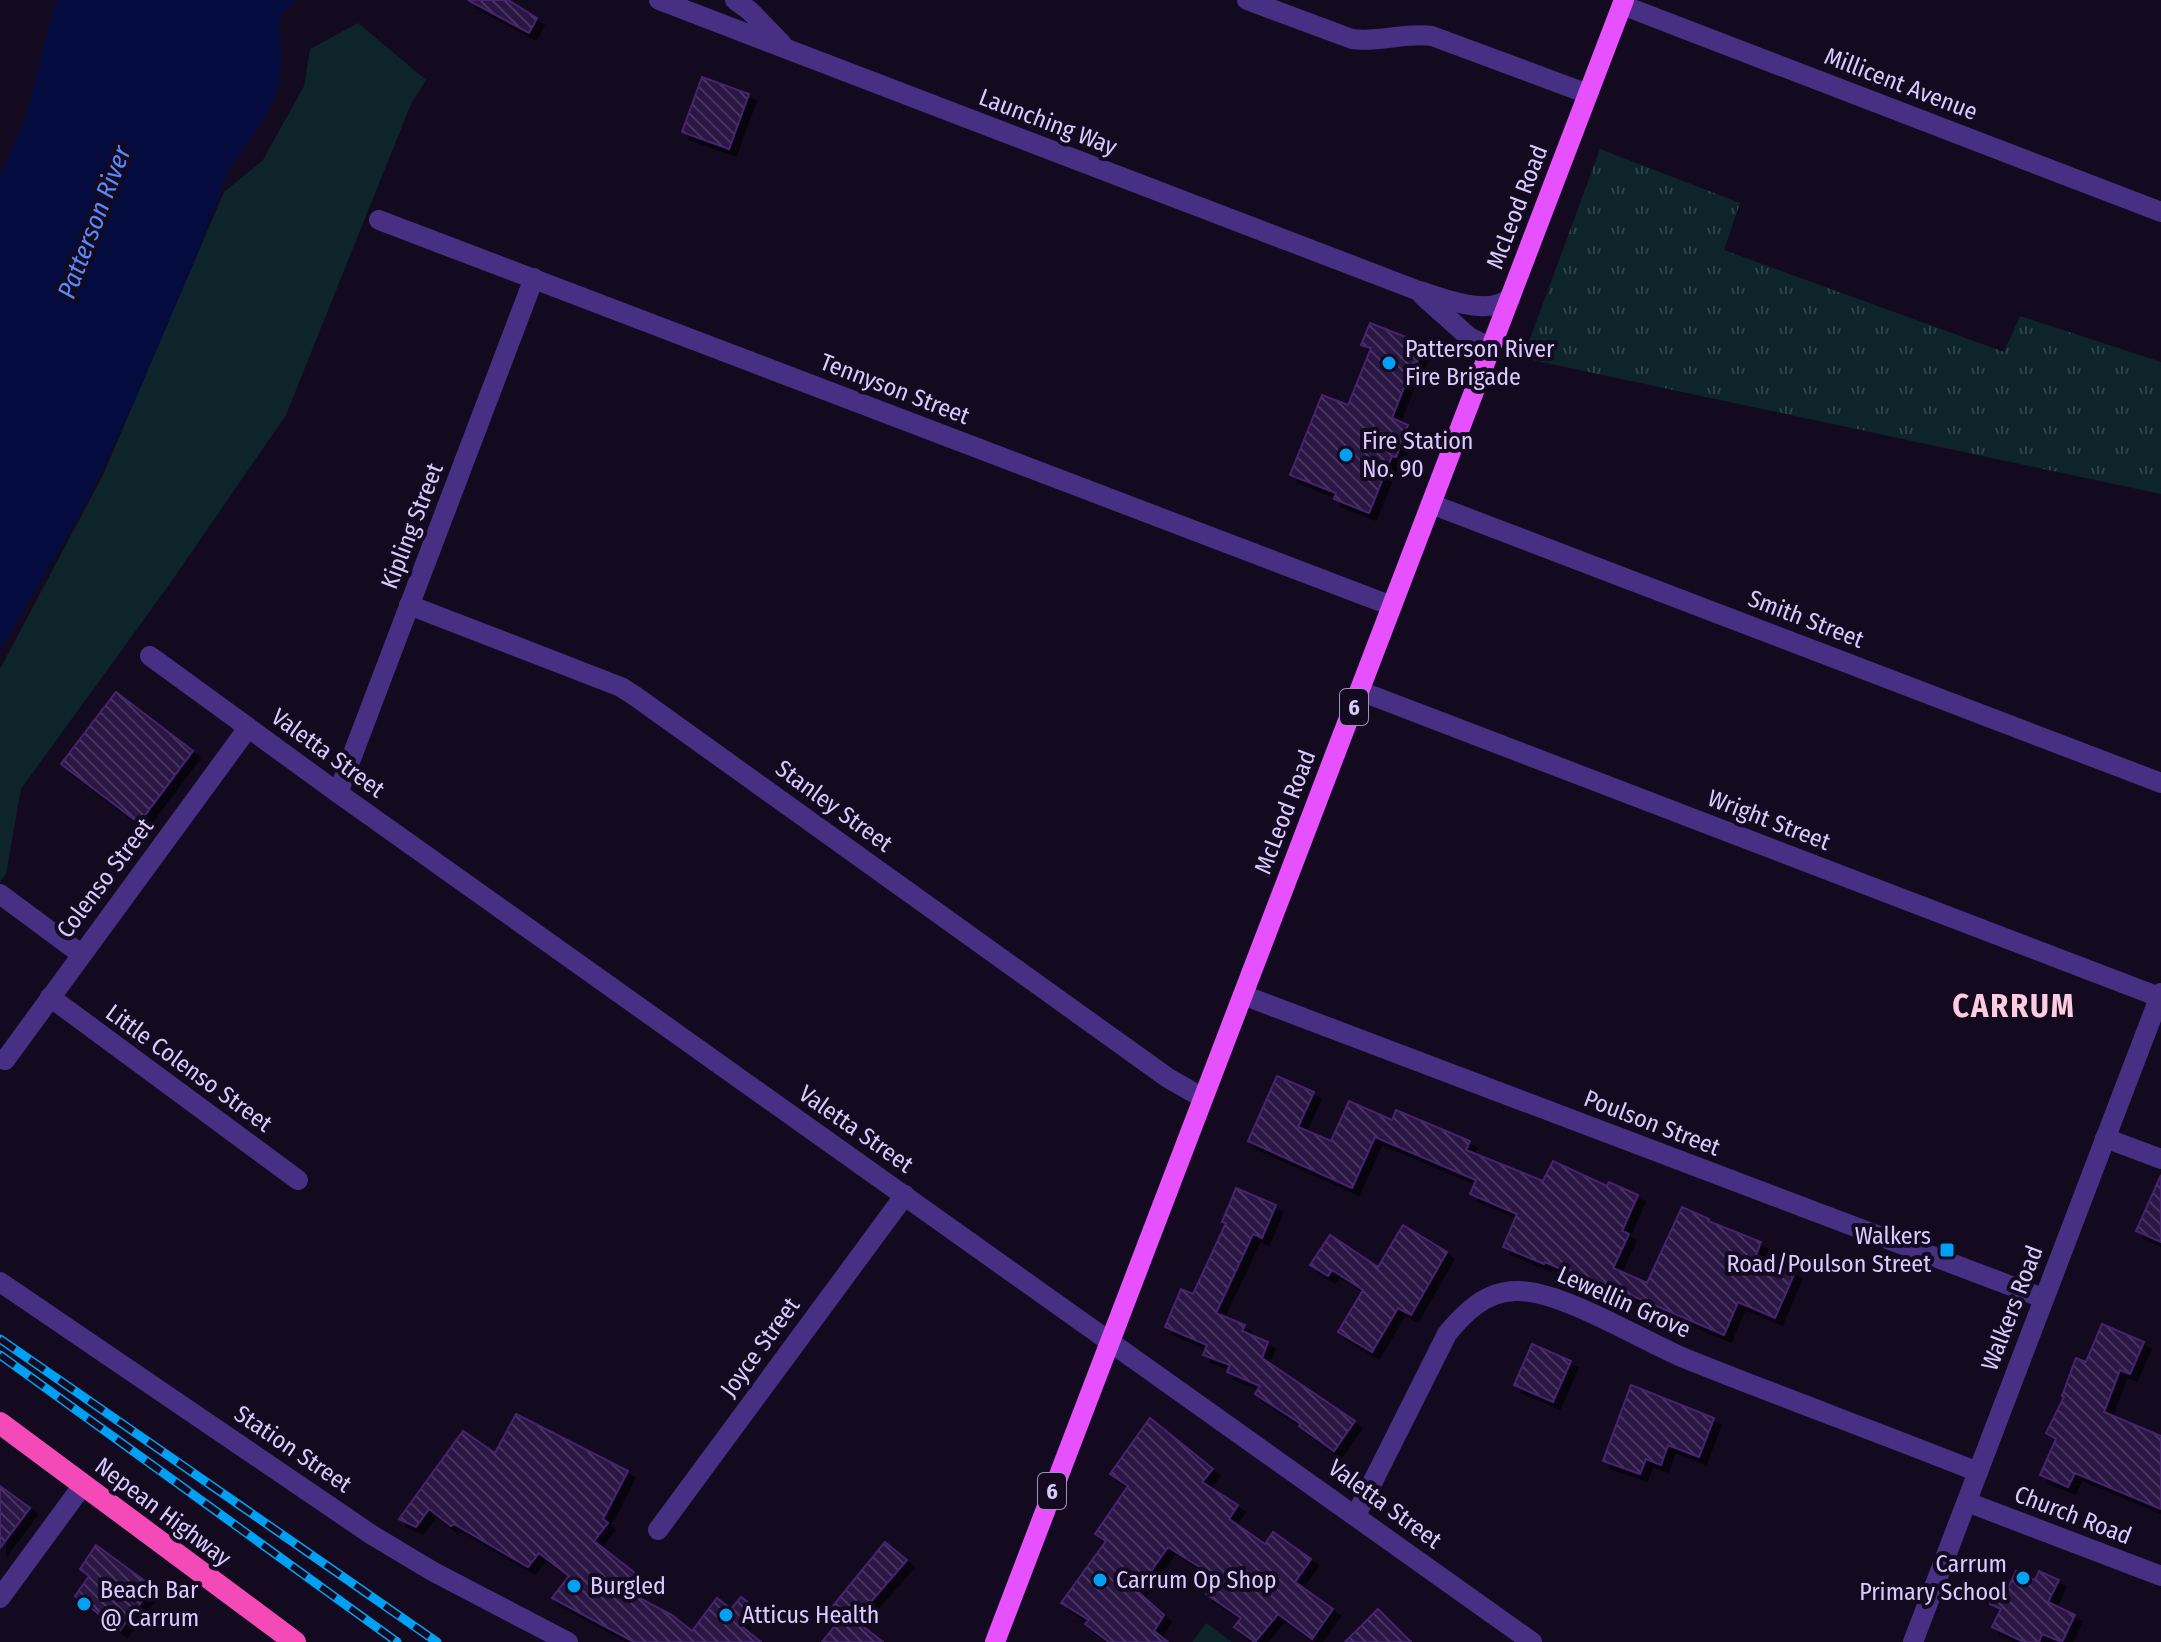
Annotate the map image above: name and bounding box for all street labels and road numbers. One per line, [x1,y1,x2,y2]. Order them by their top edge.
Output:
street label: Millicent Avenue [1820,42,1982,126]
street label: Launching Way [975,83,1121,161]
street label: McLeod Road [1481,141,1553,273]
street label: Tennyson Street [816,348,974,430]
street label: Kipling Street [375,459,449,593]
street label: Smith Street [1744,584,1868,654]
road number: 6 [1340,689,1368,725]
street label: Valetta Street [266,703,390,803]
street label: McLeod Road [1249,746,1321,878]
street label: Stanley Street [770,754,898,858]
street label: Wright Street [1704,784,1834,856]
street label: Colenso Street [51,813,159,943]
street label: Little Colenso Street [101,998,278,1138]
street label: Valetta Street [794,1079,919,1179]
street label: Poulson Street [1580,1084,1724,1162]
street label: Walkers Road [1975,1242,2049,1374]
street label: Lewellin Grove [1553,1260,1695,1344]
street label: Joyce Street [715,1292,806,1402]
street label: Station Street [229,1400,357,1498]
street label: Nepean Highway [90,1452,237,1572]
street label: Valetta Street [1323,1454,1447,1554]
road number: 6 [1038,1473,1066,1509]
street label: Church Road [2010,1480,2136,1550]

